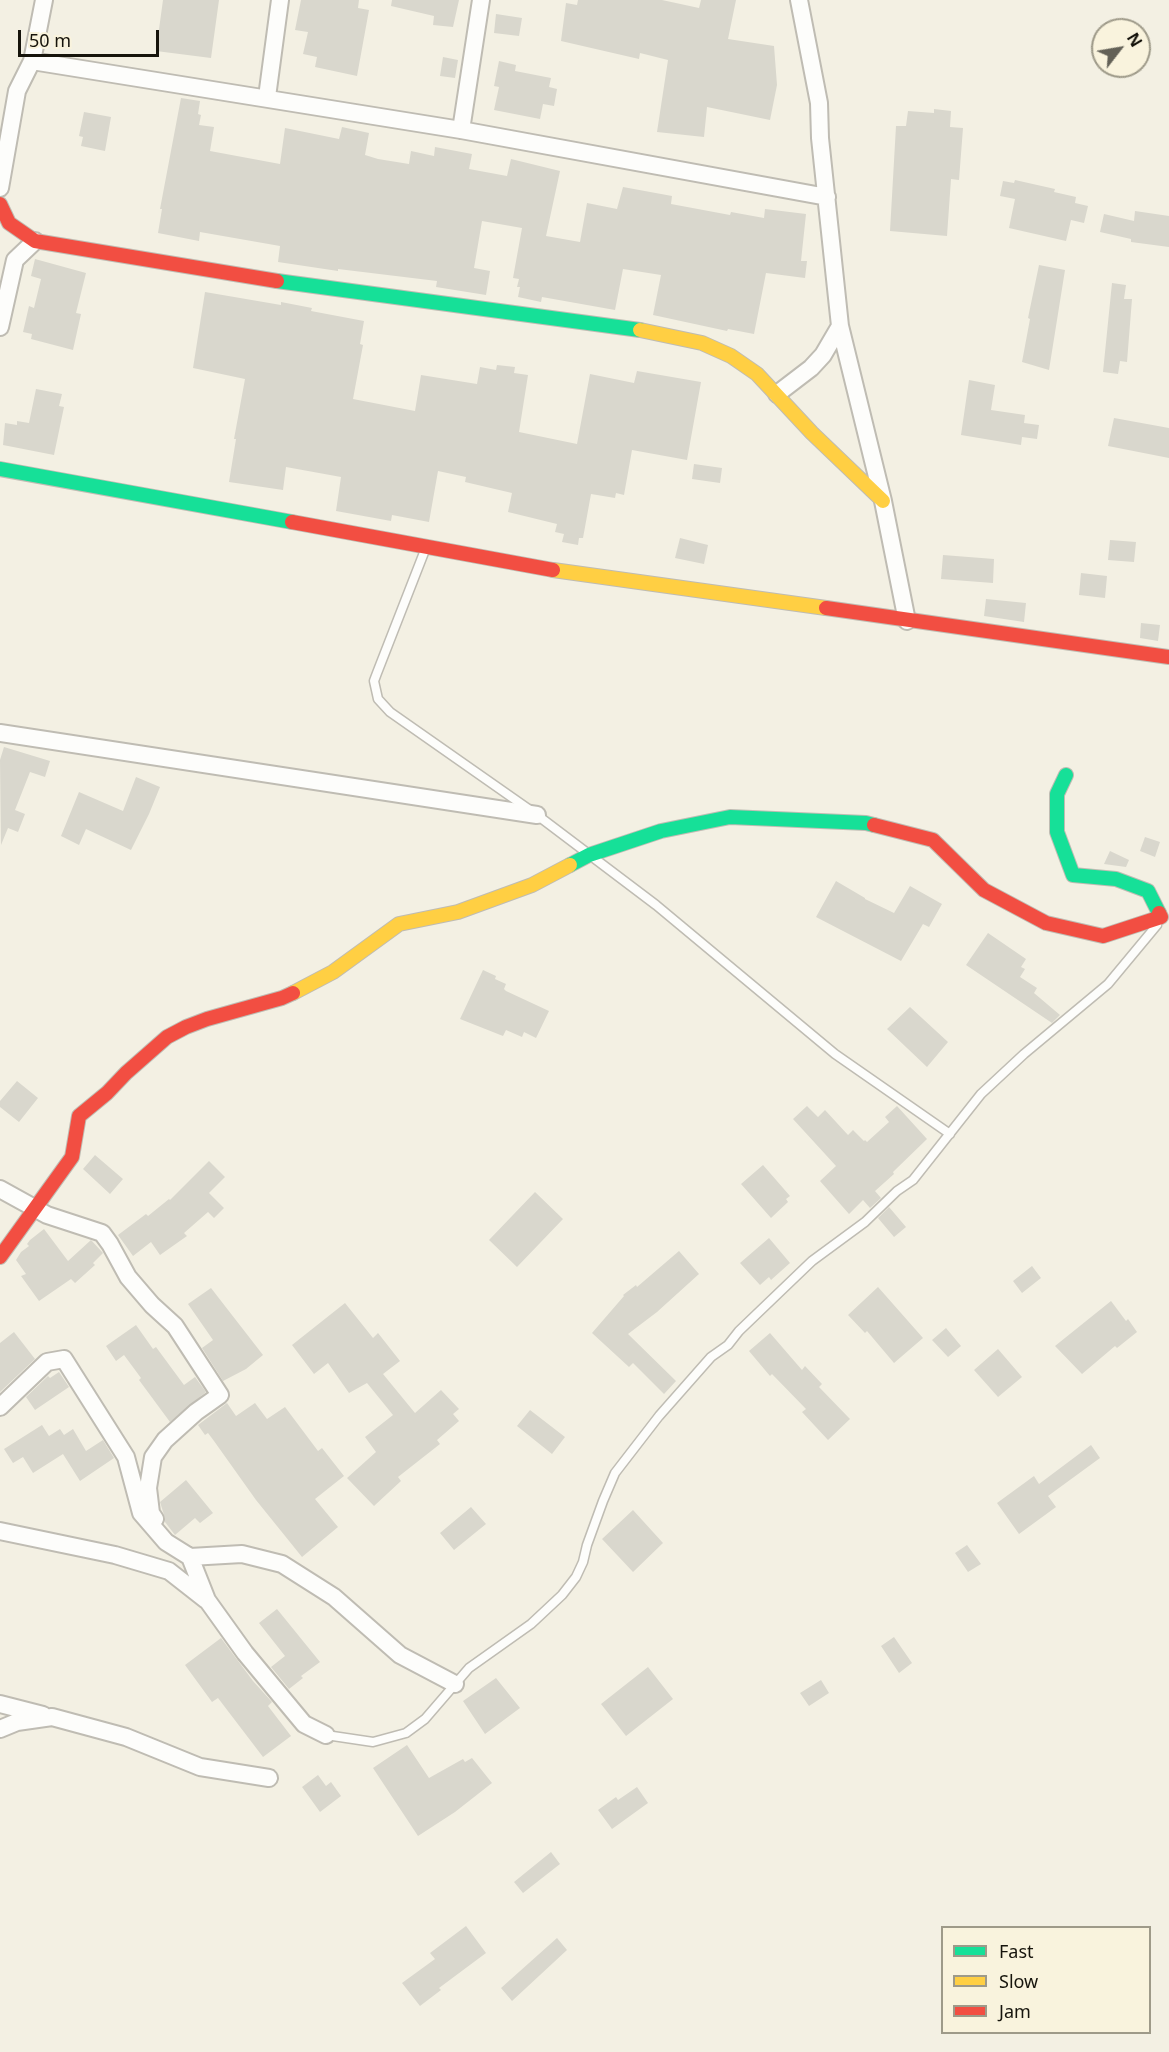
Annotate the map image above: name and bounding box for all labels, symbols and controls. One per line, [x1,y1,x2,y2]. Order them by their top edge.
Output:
scale bar [21,18,162,56]
north arrow [1091,18,1151,78]
text: 50 m [29,28,71,52]
text: N [1122,29,1147,51]
legend [941,1926,1151,2034]
text: Fast [999,1939,1034,1963]
text: Slow [999,1969,1038,1993]
text: Jam [999,1999,1031,2023]

